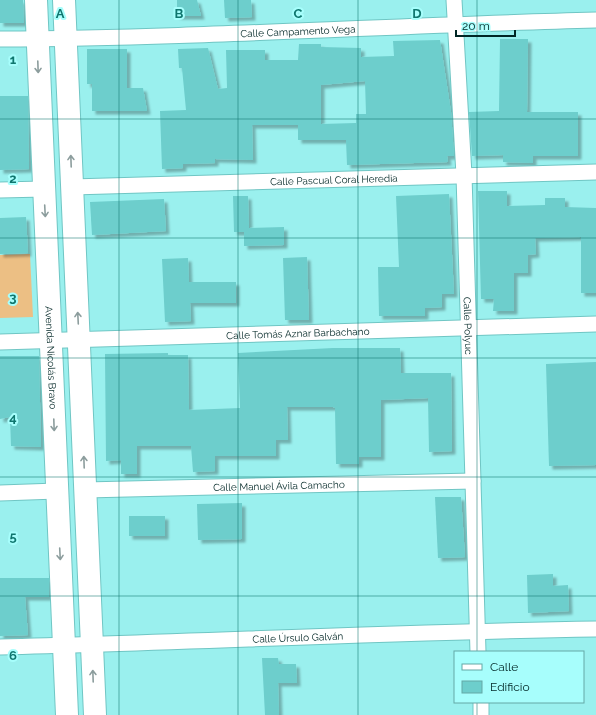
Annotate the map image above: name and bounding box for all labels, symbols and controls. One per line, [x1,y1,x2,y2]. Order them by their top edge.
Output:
text: A [56,6,65,21]
text: B [175,6,184,21]
text: C [294,6,303,21]
text: D [412,6,422,21]
scale bar [456,12,515,38]
text: 20 m [462,19,490,33]
street label: Calle Campamento Vega [240,24,356,39]
text: 1 [10,52,17,67]
one-way arrow [35,60,42,73]
one-way arrow [67,155,74,168]
text: 2 [9,171,17,186]
street label: Calle Pascual Coral Heredia [270,173,398,187]
one-way arrow [41,204,48,217]
text: 3 [9,290,17,305]
street label: Calle Polyuc [462,297,474,355]
street label: Avenida Nicolás Bravo [43,306,59,410]
one-way arrow [74,312,81,325]
street label: Calle Tomás Aznar Barbachano [226,326,370,341]
text: 4 [9,410,17,425]
one-way arrow [50,418,58,431]
one-way arrow [80,456,88,469]
street label: Calle Manuel Ávila Camacho [213,479,345,493]
text: 5 [9,529,17,544]
one-way arrow [56,547,63,560]
street label: Calle Úrsulo Galván [252,631,344,645]
text: 6 [9,648,17,663]
legend [454,651,584,703]
text: Calle [490,660,518,674]
one-way arrow [90,670,97,683]
text: Edificio [490,680,530,694]

